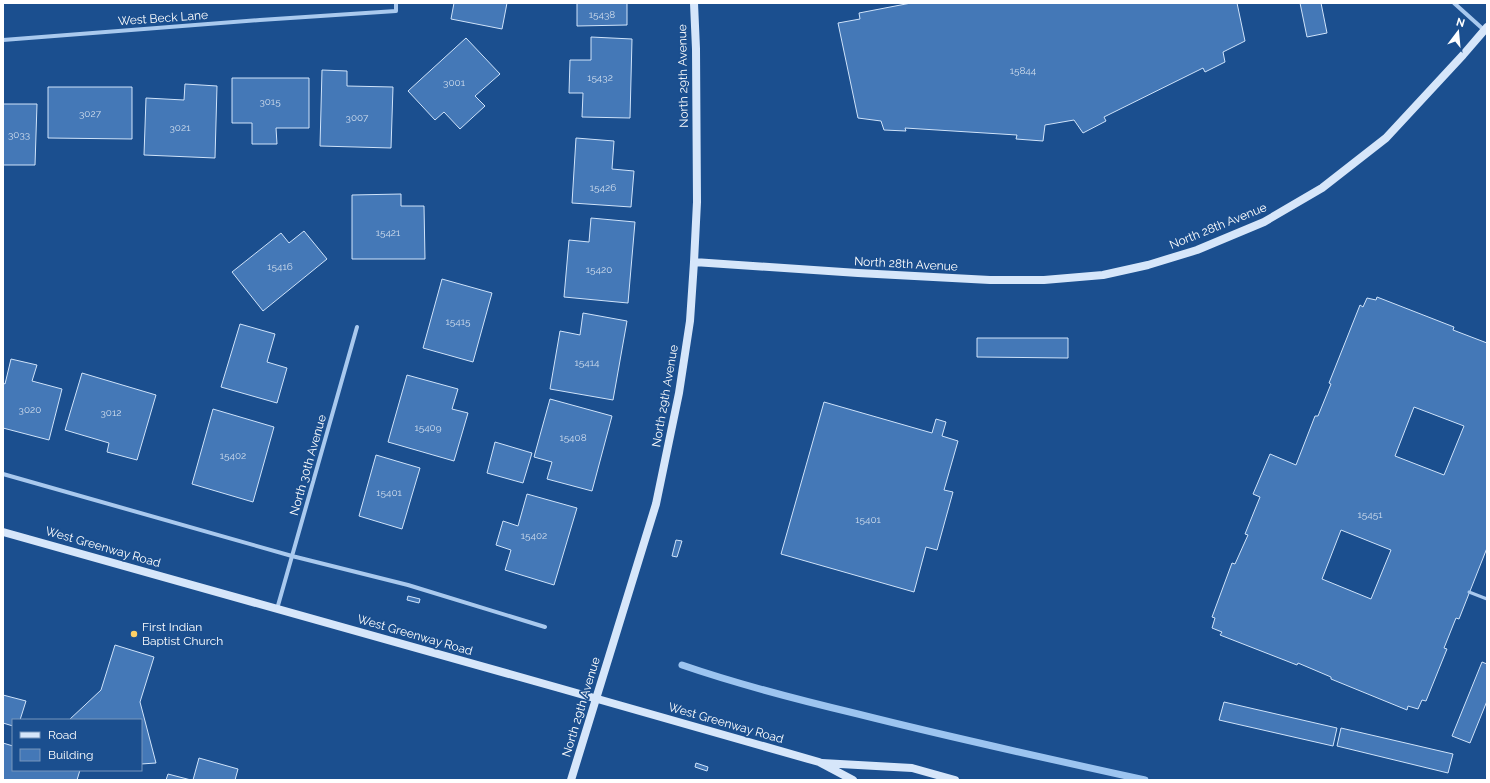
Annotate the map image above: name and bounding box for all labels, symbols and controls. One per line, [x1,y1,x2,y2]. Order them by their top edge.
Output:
street label: West Beck Lane [117,8,209,28]
house number: 15438 [589,9,615,20]
north arrow [1438,12,1478,52]
text: N [1455,15,1466,30]
street label: North 29th Avenue [675,24,691,128]
house number: 15844 [1010,65,1037,76]
house number: 15432 [587,72,613,83]
house number: 3001 [443,77,466,88]
house number: 3015 [259,96,281,107]
house number: 3027 [79,108,102,119]
house number: 3007 [346,112,369,123]
house number: 3021 [170,122,191,133]
house number: 3033 [8,129,30,140]
house number: 15426 [590,182,616,193]
street label: North 28th Avenue [1167,200,1269,252]
house number: 15421 [376,227,401,238]
street label: North 28th Avenue [854,254,958,274]
house number: 15416 [267,261,293,272]
house number: 15420 [586,264,612,275]
house number: 15415 [446,316,471,327]
street label: North 29th Avenue [649,344,681,448]
house number: 15414 [575,357,600,368]
house number: 3020 [19,404,41,415]
house number: 3012 [101,407,121,418]
street label: North 30th Avenue [287,413,329,517]
house number: 15409 [414,422,442,433]
house number: 15408 [559,432,587,443]
house number: 15402 [220,450,246,461]
house number: 15401 [376,487,403,498]
house number: 15451 [1358,509,1383,520]
house number: 15401 [855,514,882,525]
street label: West Greenway Road [44,524,162,570]
house number: 15402 [521,530,547,541]
street label: West Greenway Road [356,612,474,658]
place label: First Indian Baptist Church [142,620,223,648]
marker: First Indian Baptist Church [129,629,139,639]
street label: North 29th Avenue [559,655,603,759]
street label: West Greenway Road [667,700,785,746]
legend [12,719,142,771]
text: Road [48,728,77,742]
text: Building [48,748,94,762]

